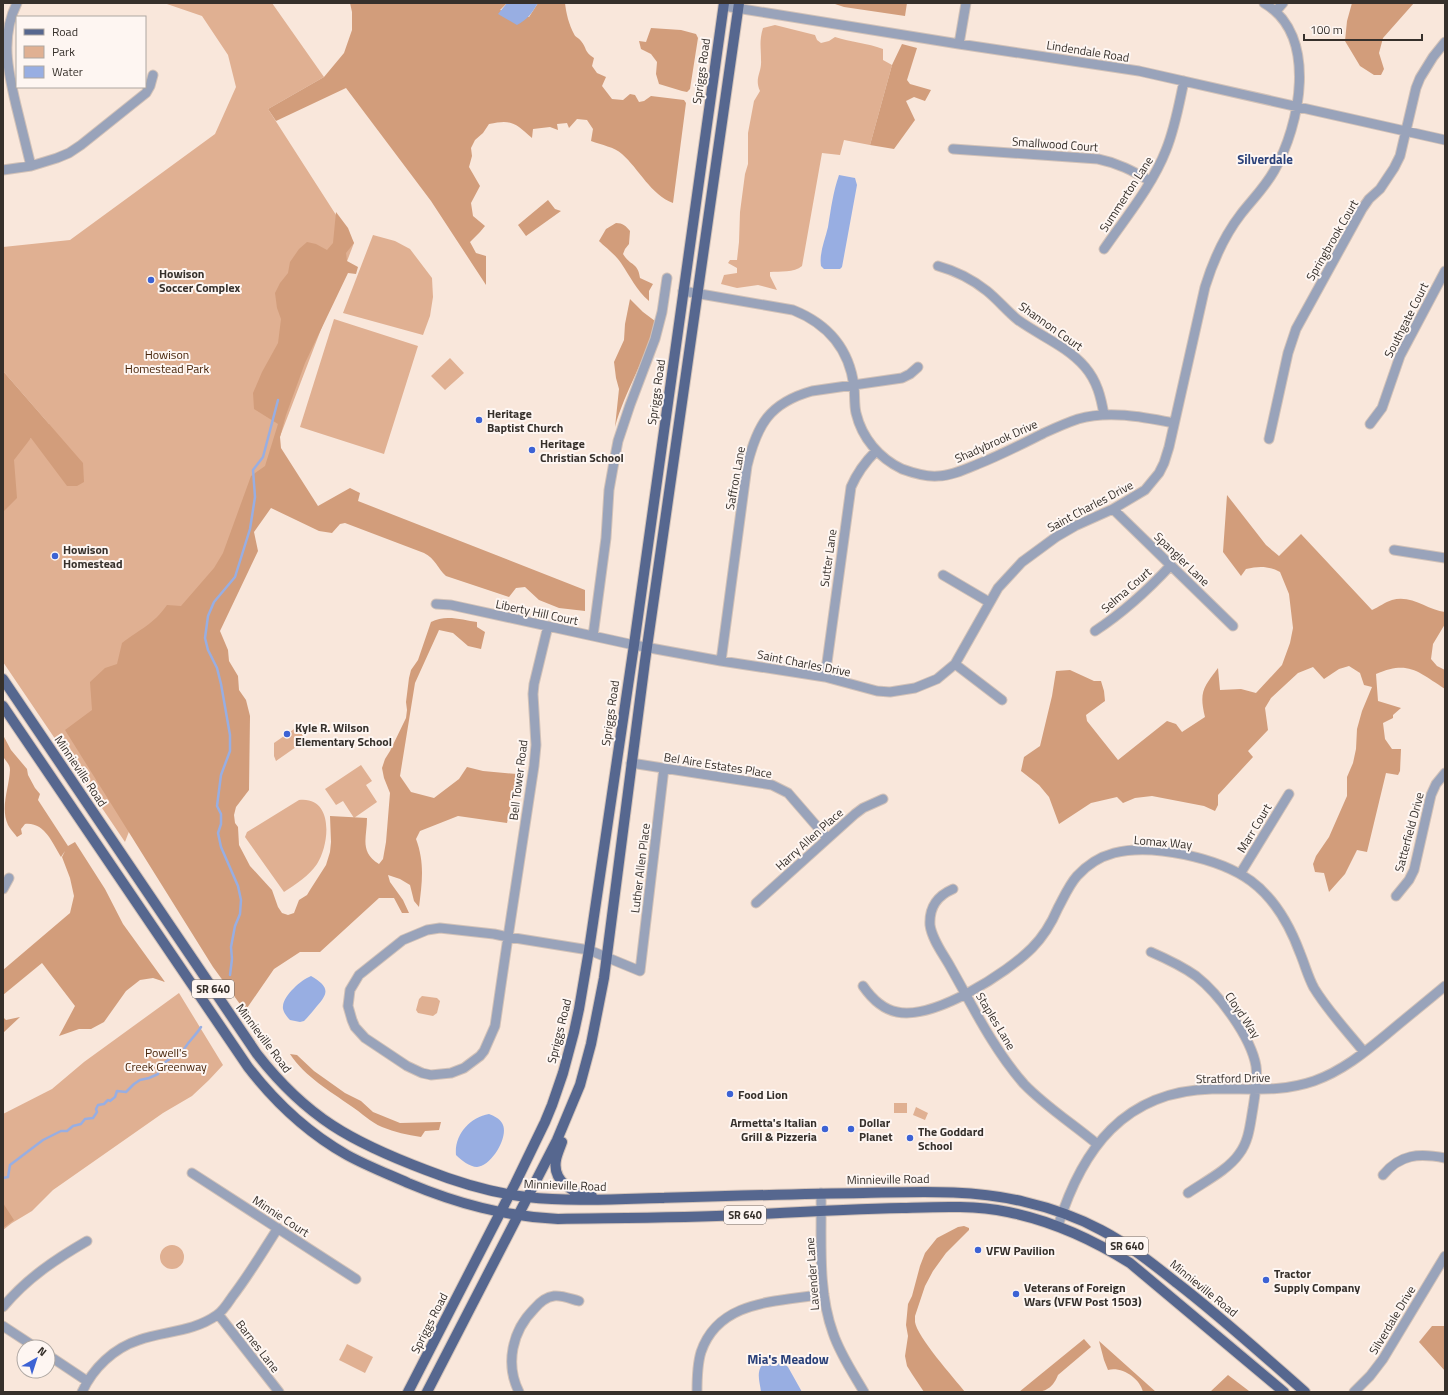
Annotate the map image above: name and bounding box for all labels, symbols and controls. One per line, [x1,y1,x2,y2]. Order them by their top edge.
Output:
legend [16,16,146,88]
scale bar [1304,16,1422,42]
text: 100 m [1310,20,1343,39]
text: Road [52,22,78,41]
street label: Lindendale Road [1045,35,1131,67]
street label: Spriggs Road [687,37,715,105]
text: Park [52,42,75,61]
text: Water [52,62,83,81]
street label: Smallwood Court [1011,132,1099,157]
district label: Silverdale [1237,149,1293,169]
street label: Summerton Lane [1094,152,1158,236]
street label: Springbrook Court [1301,195,1363,284]
place label: Howison Soccer Complex [159,264,241,297]
marker: Howison Soccer Complex [146,275,156,285]
street label: Southgate Court [1379,278,1434,361]
street label: Shannon Court [1015,297,1088,356]
park label: Howison Homestead Park [125,345,209,378]
street label: Spriggs Road [642,358,670,426]
place label: Heritage Baptist Church [487,404,563,437]
street label: Shadybrook Drive [952,414,1040,468]
marker: Heritage Baptist Church [474,415,484,425]
place label: Heritage Christian School [540,434,624,467]
marker: Heritage Christian School [527,445,537,455]
street label: Saffron Lane [720,445,750,511]
street label: Saint Charles Drive [1044,475,1136,537]
street label: Spangler Lane [1150,527,1214,591]
street label: Sutter Lane [815,528,841,588]
place label: Howison Homestead [63,540,123,573]
marker: Howison Homestead [50,551,60,561]
street label: Selma Court [1097,562,1156,617]
street label: Liberty Hill Court [494,594,581,630]
street label: Saint Charles Drive [756,645,852,681]
street label: Spriggs Road [596,679,624,747]
place label: Kyle R. Wilson Elementary School [295,718,392,751]
marker: Kyle R. Wilson Elementary School [282,729,292,739]
street label: Minnieville Road [50,731,112,811]
street label: Bell Tower Road [504,739,532,821]
street label: Bel Aire Estates Place [662,747,774,783]
street label: Satterfield Drive [1389,790,1429,874]
street label: Marr Court [1232,799,1277,856]
street label: Harry Allen Place [771,803,847,875]
street label: Luther Allen Place [625,822,655,914]
street label: Lomax Way [1133,830,1193,854]
road number: SR 640 [192,980,234,998]
street label: Cloyd Way [1220,988,1266,1042]
street label: Staples Lane [971,989,1021,1053]
street label: Spriggs Road [542,997,576,1065]
street label: Minnieville Road [231,999,297,1077]
park label: Powell's Creek Greenway [125,1043,207,1076]
street label: Stratford Drive [1196,1068,1270,1088]
place label: Food Lion [738,1085,788,1104]
marker: Food Lion [725,1089,735,1099]
place label: Armetta's Italian Grill & Pizzeria [730,1113,817,1146]
place label: Dollar Planet [859,1113,893,1146]
place label: The Goddard School [918,1122,984,1155]
marker: Armetta's Italian Grill & Pizzeria [820,1124,830,1134]
marker: Dollar Planet [846,1124,856,1134]
marker: The Goddard School [905,1133,915,1143]
street label: Minnieville Road [846,1169,930,1189]
street label: Minnieville Road [523,1174,607,1196]
street label: Minnie Court [249,1190,314,1242]
road number: SR 640 [724,1206,766,1224]
street label: Lavender Lane [800,1237,824,1311]
road number: SR 640 [1106,1237,1148,1255]
place label: VFW Pavilion [986,1241,1055,1260]
marker: VFW Pavilion [973,1245,983,1255]
street label: Minnieville Road [1166,1255,1242,1321]
place label: Tractor Supply Company [1274,1264,1360,1297]
marker: Tractor Supply Company [1261,1275,1271,1285]
place label: Veterans of Foreign Wars (VFW Post 1503) [1024,1278,1142,1311]
street label: Silverdale Drive [1364,1282,1420,1358]
street label: Spriggs Road [406,1289,452,1357]
marker: Veterans of Foreign Wars (VFW Post 1503) [1011,1289,1021,1299]
street label: Barnes Lane [231,1316,285,1376]
north arrow [16,1339,56,1379]
text: N [34,1343,50,1360]
district label: Mia's Meadow [747,1349,829,1369]

